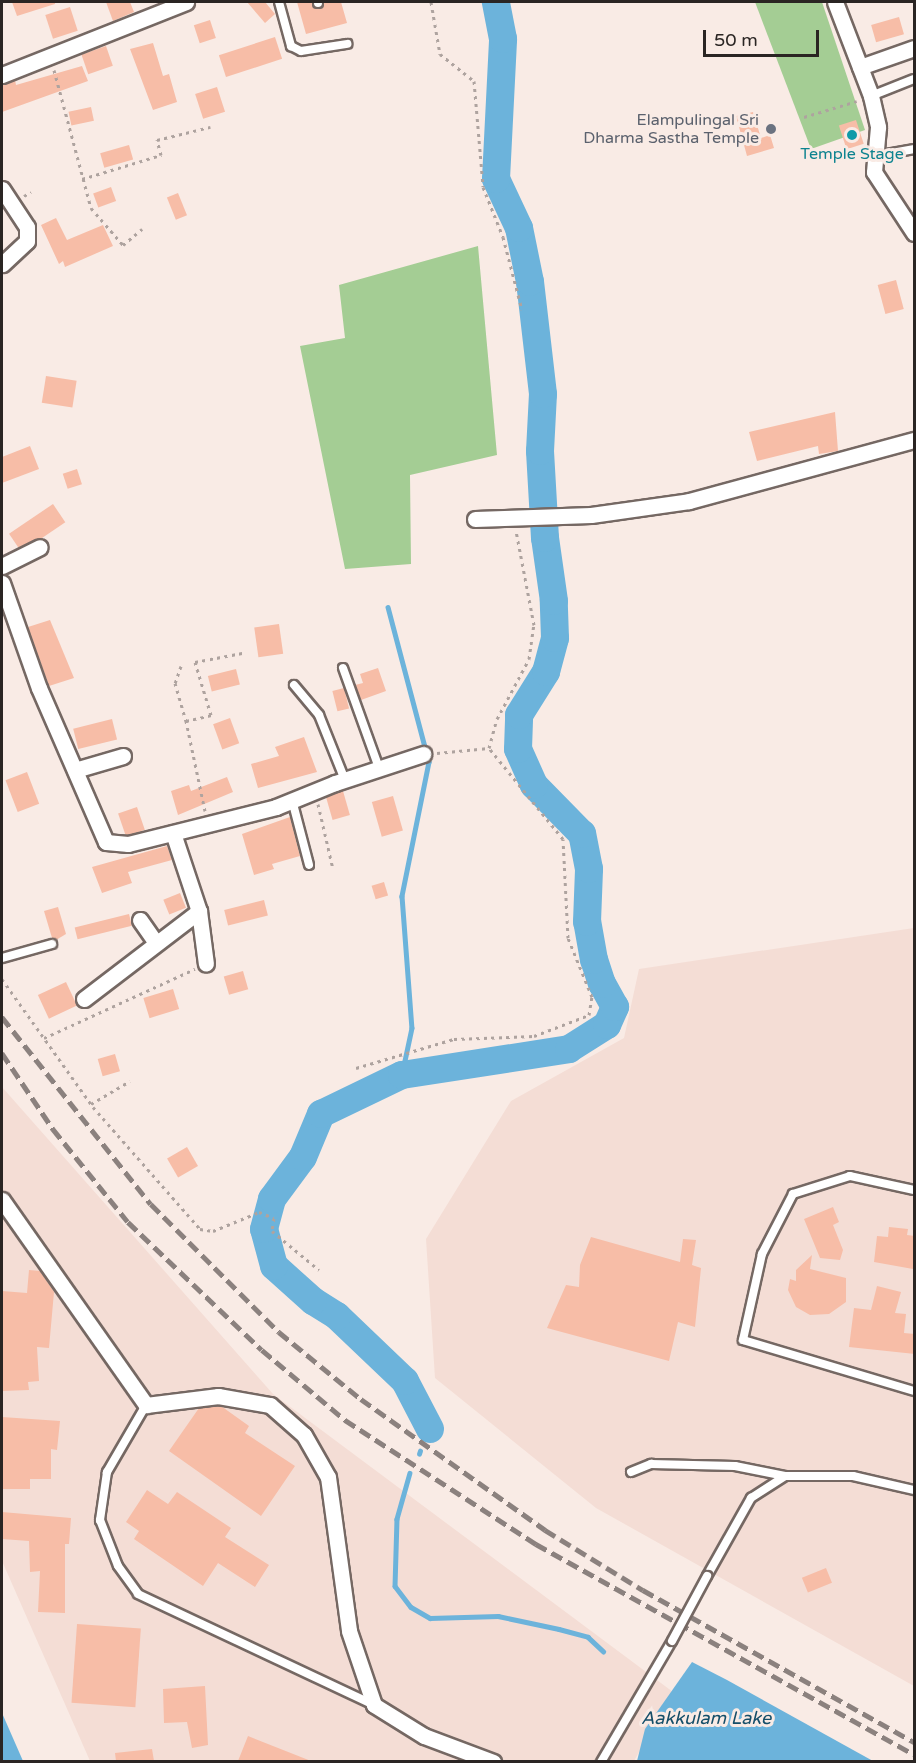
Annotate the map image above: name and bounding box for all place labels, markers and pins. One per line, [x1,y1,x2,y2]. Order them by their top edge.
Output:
place label: Elampulingal Sri Dharma Sastha Temple [583,110,759,148]
marker: Elampulingal Sri Dharma Sastha Temple [764,122,778,136]
marker: Temple Stage [845,128,859,142]
place label: Temple Stage [800,144,904,164]

